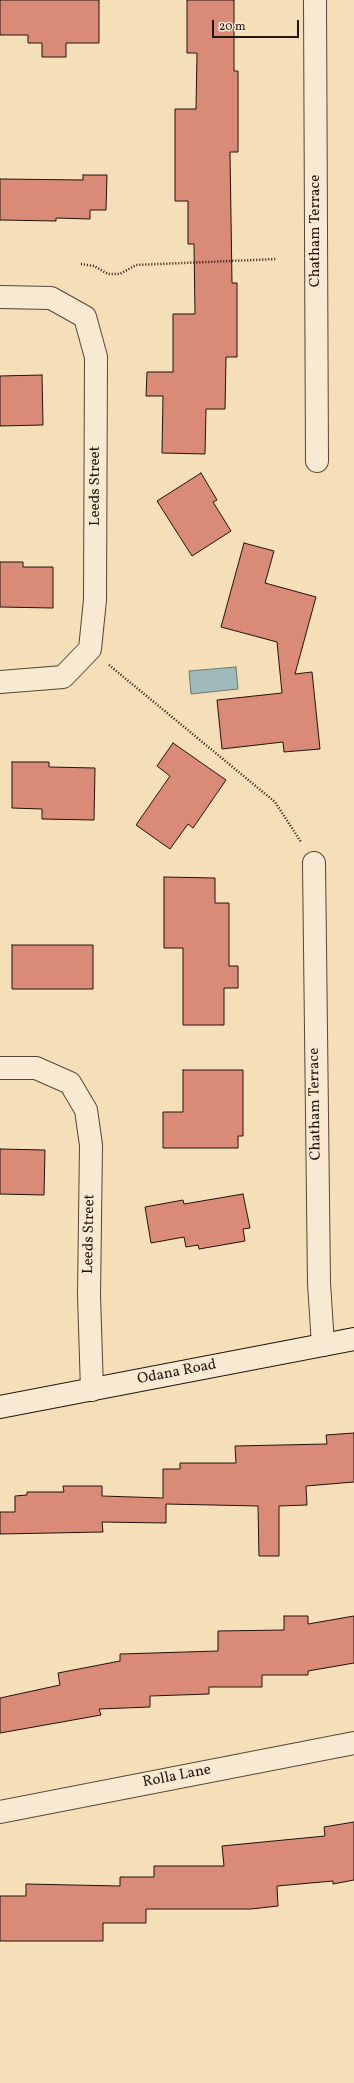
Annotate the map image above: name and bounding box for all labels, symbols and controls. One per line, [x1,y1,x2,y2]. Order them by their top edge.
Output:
scale bar [214,12,301,38]
text: 20 m [219,19,246,35]
street label: Chatham Terrace [307,175,325,287]
street label: Leeds Street [87,446,105,526]
street label: Chatham Terrace [306,1048,326,1160]
street label: Leeds Street [80,1194,100,1274]
street label: Odana Road [136,1357,218,1389]
street label: Rolla Lane [141,1762,213,1792]

